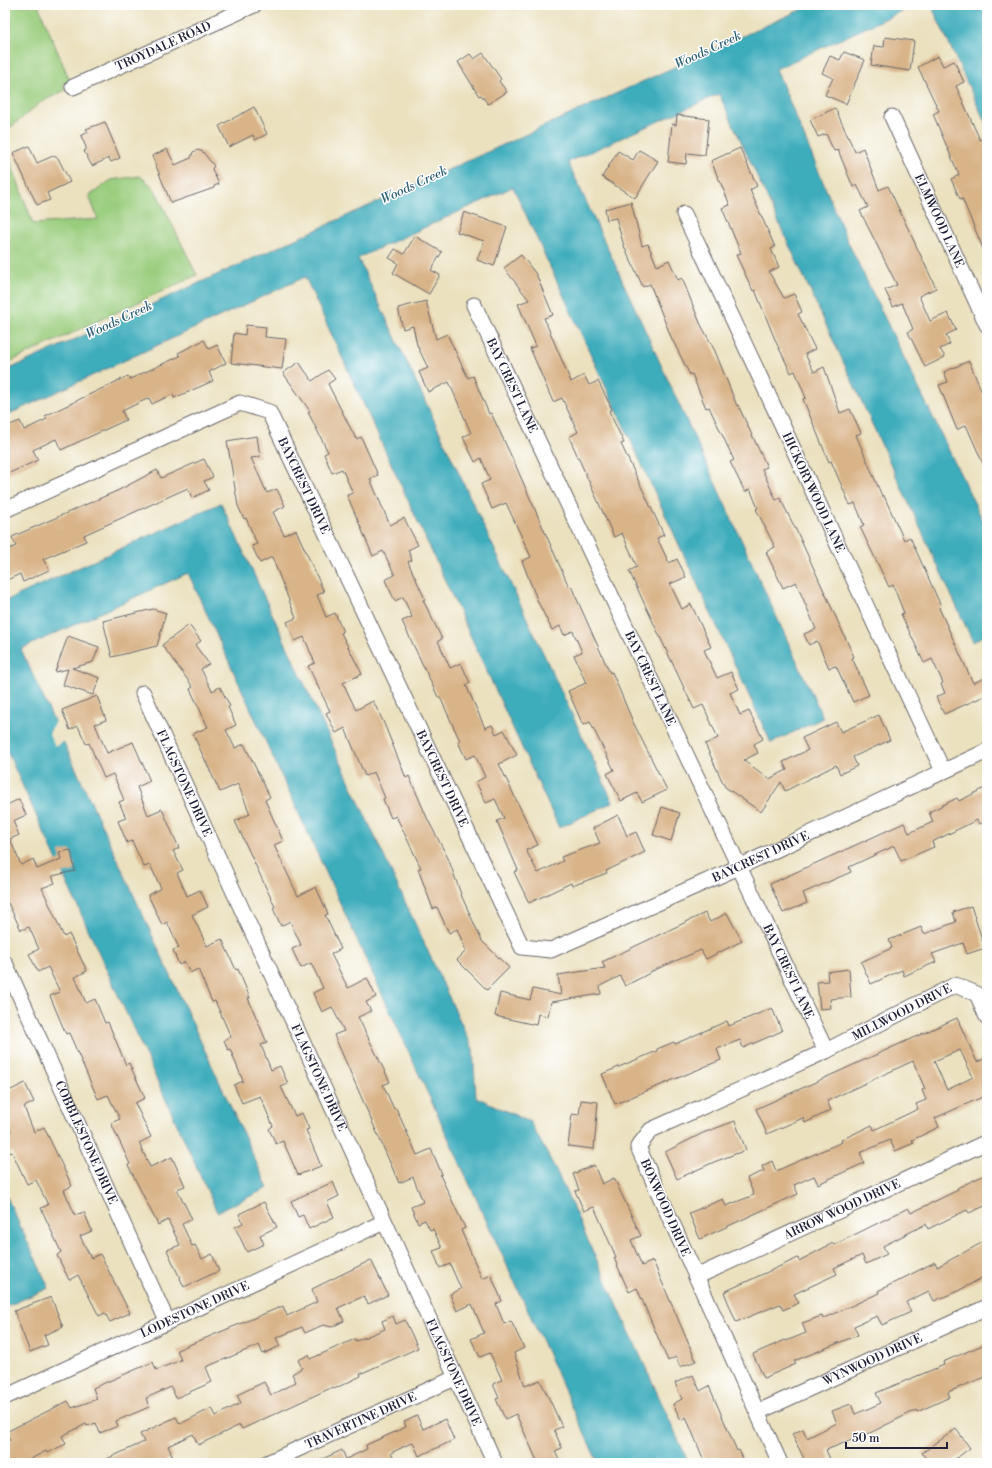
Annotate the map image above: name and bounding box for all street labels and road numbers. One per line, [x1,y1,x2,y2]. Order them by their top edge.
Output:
street label: TROYDALE ROAD [113,18,213,74]
street label: ELMWOOD LANE [911,171,967,270]
street label: BAY CREST LANE [483,335,541,435]
street label: HICKORYWOOD LANE [779,430,848,555]
street label: BAYCREST DRIVE [274,434,333,536]
street label: BAY CREST LANE [621,628,679,728]
street label: FLAGSTONE DRIVE [153,727,215,839]
street label: BAYCREST DRIVE [413,727,472,829]
street label: BAYCREST DRIVE [709,828,811,886]
street label: BAY CREST LANE [759,921,817,1021]
street label: MILLWOOD DRIVE [849,980,954,1044]
street label: FLAGSTONE DRIVE [288,1022,350,1134]
street label: COBBLESTONE DRIVE [52,1078,121,1207]
street label: BOXWOOD DRIVE [636,1156,693,1259]
street label: ARROW WOOD DRIVE [780,1176,903,1243]
street label: LODESTONE DRIVE [138,1278,252,1341]
street label: FLAGSTONE DRIVE [423,1317,485,1428]
street label: WYNWOOD DRIVE [820,1330,925,1389]
street label: TRAVERTINE DRIVE [303,1389,419,1452]

